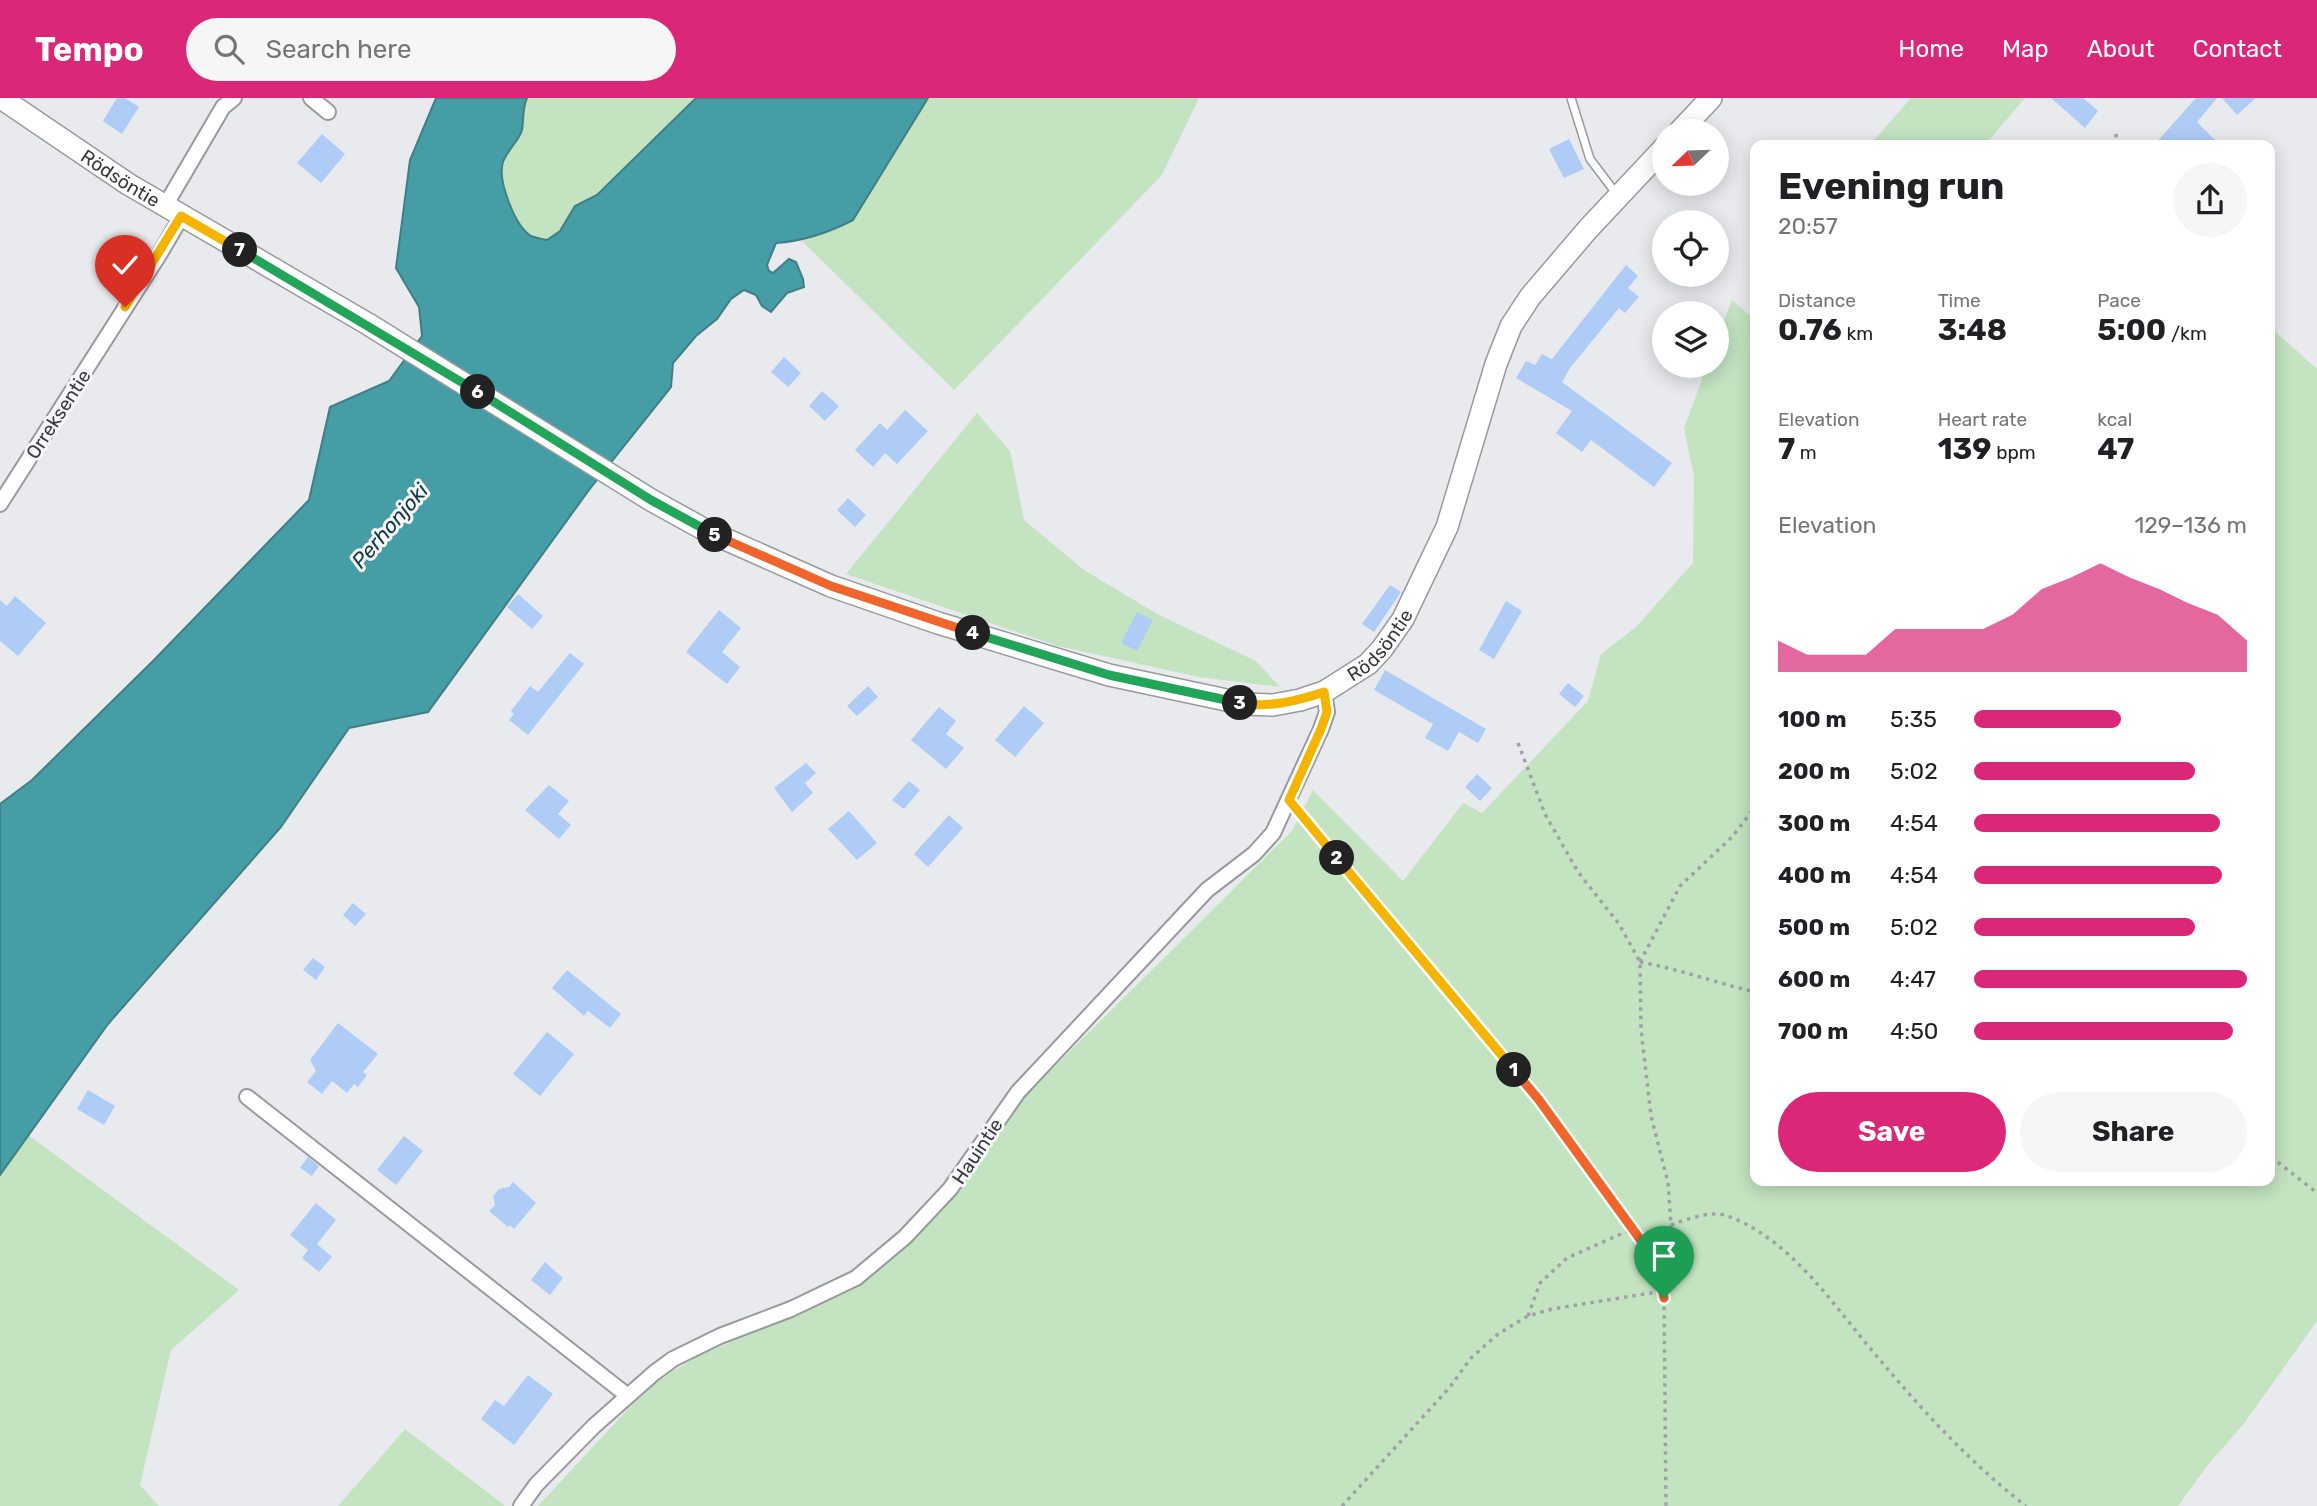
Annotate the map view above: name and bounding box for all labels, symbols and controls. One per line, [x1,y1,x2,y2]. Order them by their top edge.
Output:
search box [186,18,676,81]
text: Tempo [35,30,144,69]
icon: search [210,30,248,68]
text: Search here [266,34,412,65]
text: Home [1898,35,1964,63]
text: Map [2002,35,2049,63]
text: About [2087,35,2155,63]
text: Contact [2193,35,2282,63]
north arrow [1652,119,1729,196]
map controls [1652,119,1729,378]
street label: Rödsöntie [77,145,164,212]
text: Evening run [1778,163,2004,209]
button: share [2173,163,2247,237]
button: locate [1652,210,1729,287]
text: 20:57 [1778,212,1837,240]
pin: 7 [222,232,258,268]
pin [95,235,155,307]
text: 7 [234,238,245,261]
icon: check [106,246,144,284]
text: Distance [1778,289,1856,312]
text: Time [1938,289,1981,312]
text: Pace [2097,289,2141,312]
button: layers [1652,301,1729,378]
text: 0.76 [1778,312,1842,348]
text: 3:48 [1938,312,2007,348]
text: 5:00 [2097,312,2166,348]
text: km [1842,322,1873,345]
text: /km [2166,322,2207,345]
street label: Orreksentie [21,365,96,463]
pin: 6 [461,374,496,410]
text: 6 [471,380,484,403]
text: Elevation [1778,408,1859,431]
text: Heart rate [1938,408,2027,431]
text: kcal [2097,408,2132,431]
text: 7 [1778,431,1795,467]
text: 139 [1938,431,1992,467]
text: 47 [2097,431,2134,467]
text: m [1795,441,1817,464]
text: bpm [1992,441,2036,464]
water label: Perhonjoki [346,478,434,573]
text: Elevation [1778,511,1877,539]
text: 129–136 m [2134,511,2247,539]
pin: 5 [698,518,732,552]
text: 5 [708,523,721,546]
street label: Rödsöntie [1343,606,1418,686]
pin: 4 [956,616,990,650]
text: 4 [966,621,979,644]
pin: 3 [1222,686,1258,720]
text: 3 [1233,691,1246,714]
text: 100 m [1778,705,1847,733]
text: 5:35 [1890,705,1937,733]
text: 200 m [1778,757,1850,785]
text: 5:02 [1890,757,1938,785]
text: 300 m [1778,809,1850,837]
text: 4:54 [1890,809,1938,837]
pin: 2 [1320,840,1354,876]
text: 2 [1330,846,1343,869]
text: 400 m [1778,861,1851,889]
text: 4:54 [1890,861,1938,889]
text: 500 m [1778,913,1850,941]
text: 5:02 [1890,913,1938,941]
text: 600 m [1778,965,1850,993]
text: 4:47 [1890,965,1936,993]
text: 700 m [1778,1017,1848,1045]
text: 4:50 [1890,1017,1938,1045]
pin: 1 [1496,1052,1532,1088]
text: 1 [1509,1058,1518,1081]
button: Save [1778,1092,2006,1172]
button: Share [2020,1092,2247,1172]
street label: Hauintie [947,1114,1008,1188]
pin [1634,1226,1694,1298]
icon: arrive [1645,1237,1683,1275]

